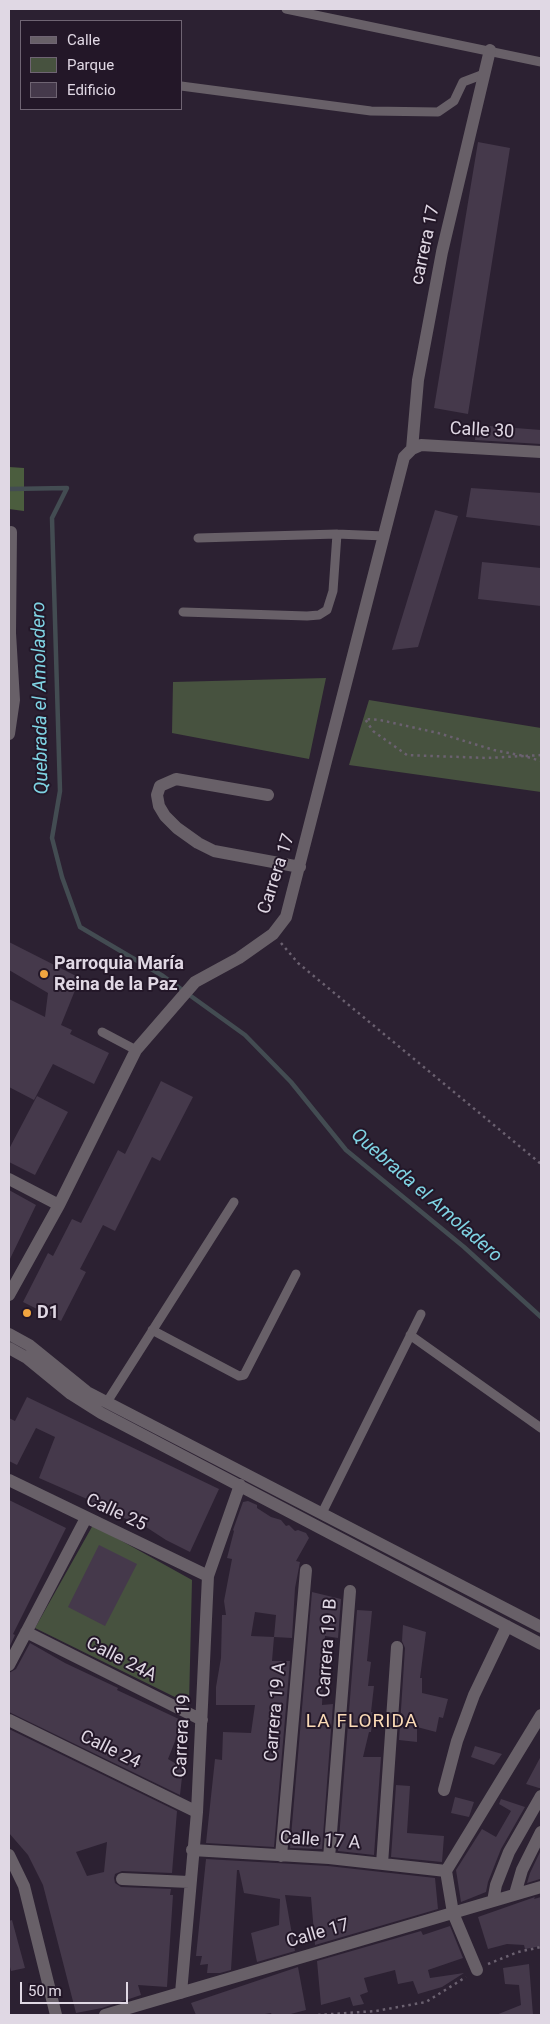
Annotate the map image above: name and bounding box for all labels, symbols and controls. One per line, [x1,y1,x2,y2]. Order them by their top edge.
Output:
legend [20,20,182,110]
text: Calle [67,31,100,49]
text: Parque [67,56,114,74]
text: Edificio [67,81,116,99]
street label: carrera 17 [407,203,445,287]
street label: Calle 30 [449,419,515,443]
water label: Quebrada el Amoladero [28,601,54,795]
street label: Carrera 17 [254,831,300,917]
place label: Parroquia María Reina de la Paz [54,953,184,996]
marker: Parroquia María Reina de la Paz [38,968,50,980]
water label: Quebrada el Amoladero [346,1124,506,1268]
place label: D1 [37,1302,59,1324]
marker: D1 [21,1307,33,1319]
street label: Calle 25 [82,1490,150,1536]
street label: Carrera 19 B [314,1598,342,1698]
street label: Calle 24A [82,1633,160,1687]
street label: Carrera 19 A [261,1661,291,1763]
street label: Carrera 19 [170,1694,196,1778]
district label: LA FLORIDA [305,1711,419,1733]
street label: Calle 24 [76,1726,144,1774]
street label: Calle 17 A [279,1827,361,1855]
street label: Calle 17 [284,1915,352,1953]
scale bar [22,1972,130,2004]
text: 50 m [28,1982,62,2000]

